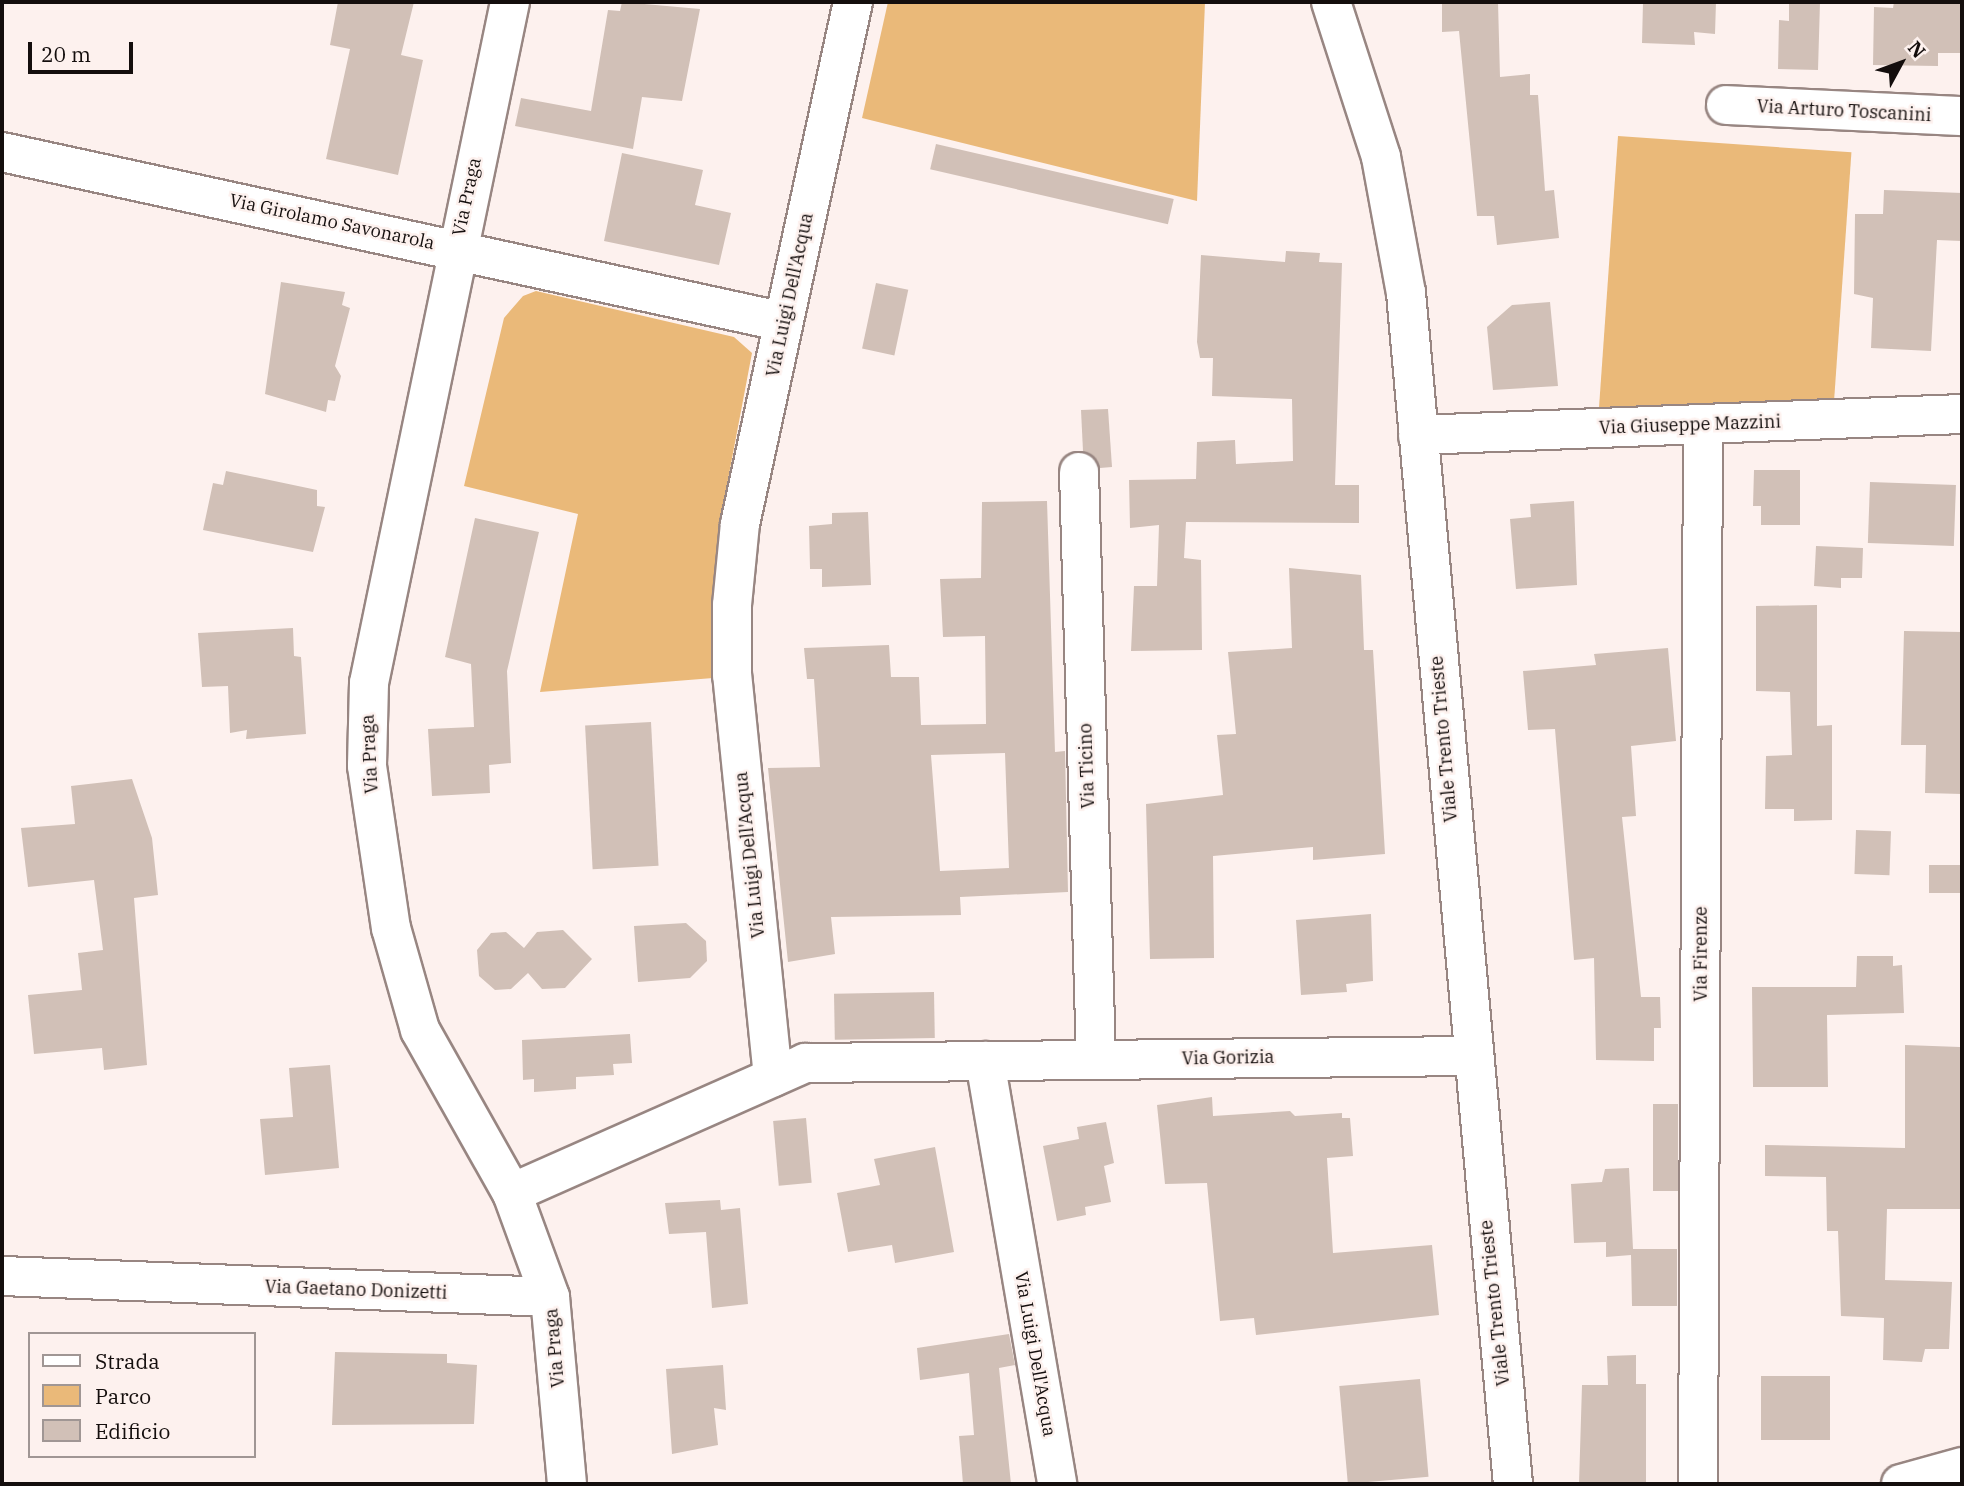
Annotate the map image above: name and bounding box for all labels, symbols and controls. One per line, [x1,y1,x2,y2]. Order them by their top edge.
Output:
scale bar [32,28,136,72]
north arrow [1866,28,1936,98]
text: N [1903,36,1931,63]
text: 20 m [41,40,91,68]
street label: Via Arturo Toscanini [1756,96,1932,126]
street label: Via Praga [448,156,486,238]
street label: Via Girolamo Savonarola [227,190,437,254]
street label: Via Luigi Dell'Acqua [762,211,818,379]
street label: Via Giuseppe Mazzini [1599,411,1781,439]
street label: Viale Trento Trieste [1426,655,1462,823]
street label: Via Praga [357,714,383,794]
street label: Via Ticino [1075,723,1099,809]
street label: Via Luigi Dell'Acqua [731,771,769,939]
street label: Via Firenze [1690,906,1712,1002]
street label: Via Gorizia [1181,1046,1275,1070]
street label: Viale Trento Trieste [1476,1219,1514,1387]
street label: Via Luigi Dell'Acqua [1010,1270,1060,1438]
street label: Via Gaetano Donizetti [264,1276,448,1304]
street label: Via Praga [541,1307,569,1389]
legend [28,1332,256,1458]
text: Strada [95,1347,160,1375]
text: Parco [95,1382,151,1410]
text: Edificio [95,1417,170,1445]

